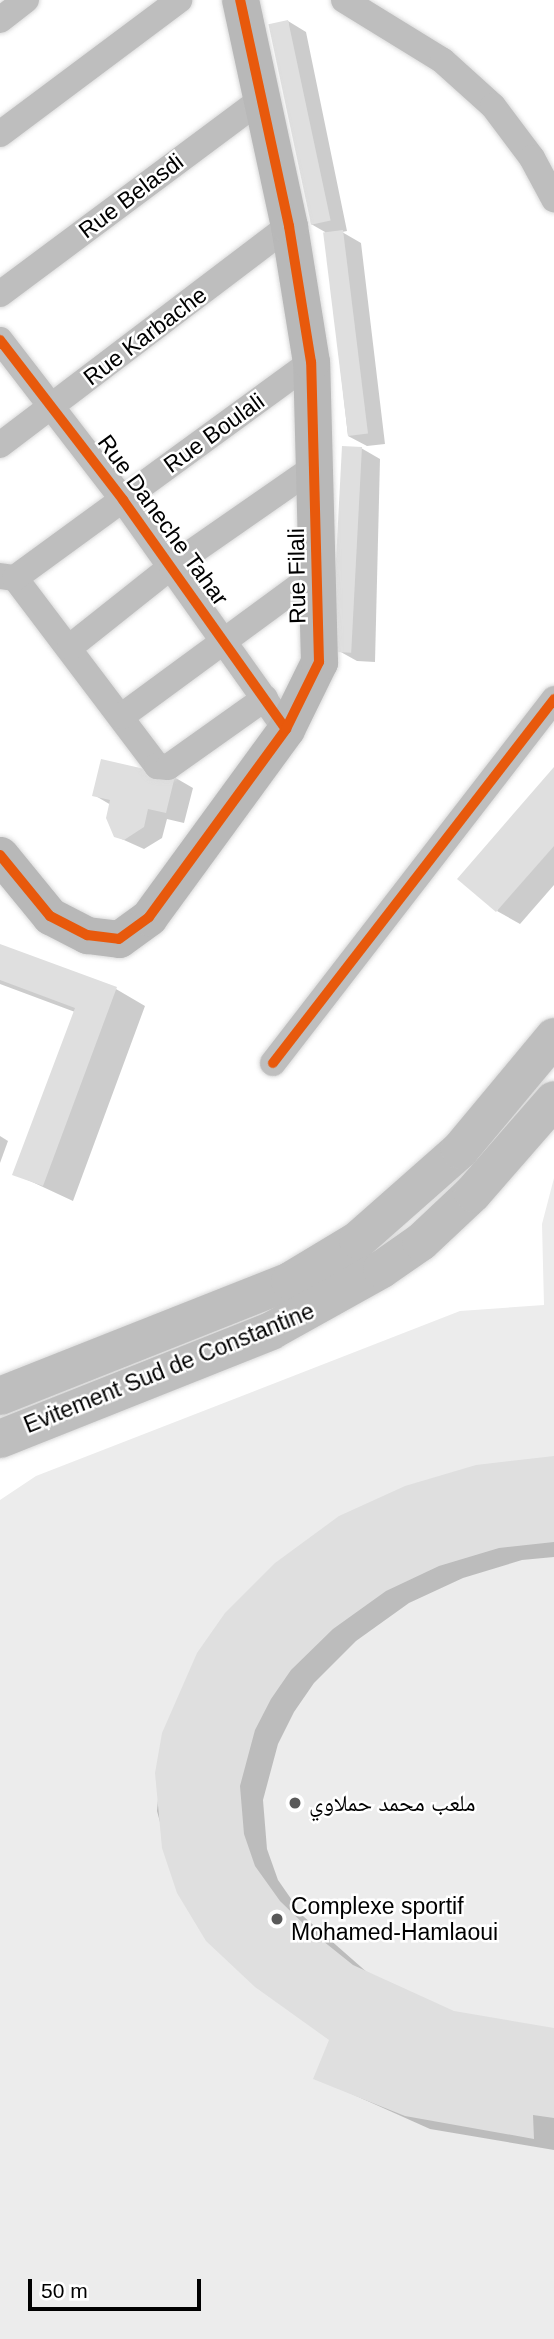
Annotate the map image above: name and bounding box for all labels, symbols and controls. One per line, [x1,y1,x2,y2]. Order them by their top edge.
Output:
street label: Rue Belasdi [73,148,189,244]
street label: Rue Karbache [78,281,212,391]
street label: Rue Boulali [158,387,270,479]
street label: Rue Daneche Tahar [92,429,234,611]
street label: Rue Filali [282,528,312,624]
street label: Evitement Sud de Constantine [20,1297,318,1439]
place label: ملعب محمد حملاوي [309,1789,476,1817]
marker: ملعب محمد حملاوي [287,1795,303,1811]
place label: Complexe sportif Mohamed-Hamlaoui [291,1892,498,1946]
marker: Complexe sportif Mohamed-Hamlaoui [269,1911,285,1927]
scale bar [32,2266,205,2310]
text: 50 m [41,2279,88,2302]

